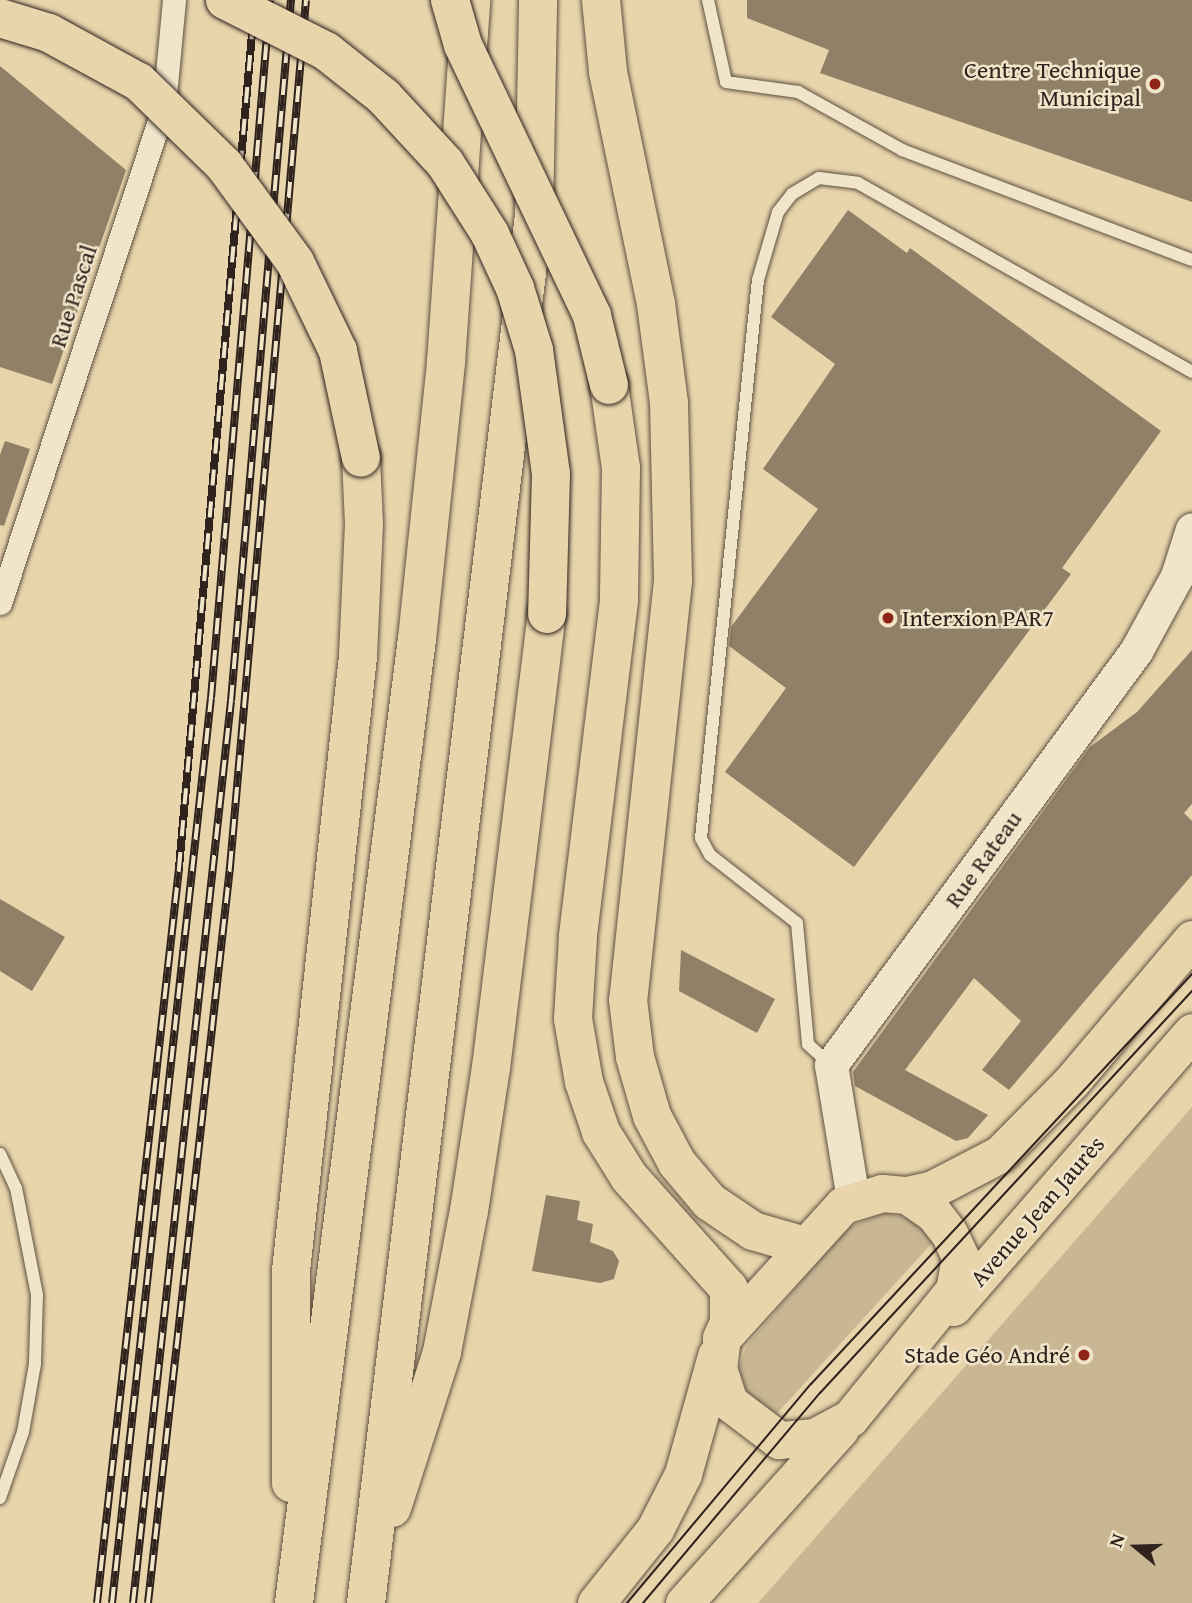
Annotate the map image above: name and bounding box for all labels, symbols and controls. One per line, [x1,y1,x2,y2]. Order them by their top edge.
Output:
place label: Centre Technique Municipal [964,56,1141,112]
marker: Centre Technique Municipal [1147,76,1163,92]
street label: Rue Pascal [43,241,103,351]
place label: Interxion PAR7 [902,604,1054,632]
marker: Interxion PAR7 [880,610,896,626]
street label: Rue Rateau [938,805,1028,913]
street label: Avenue Jean Jaurès [964,1130,1110,1292]
place label: Stade Géo André [904,1341,1070,1369]
marker: Stade Géo André [1076,1347,1092,1363]
north arrow [1101,1512,1171,1582]
text: N [1101,1530,1131,1551]

